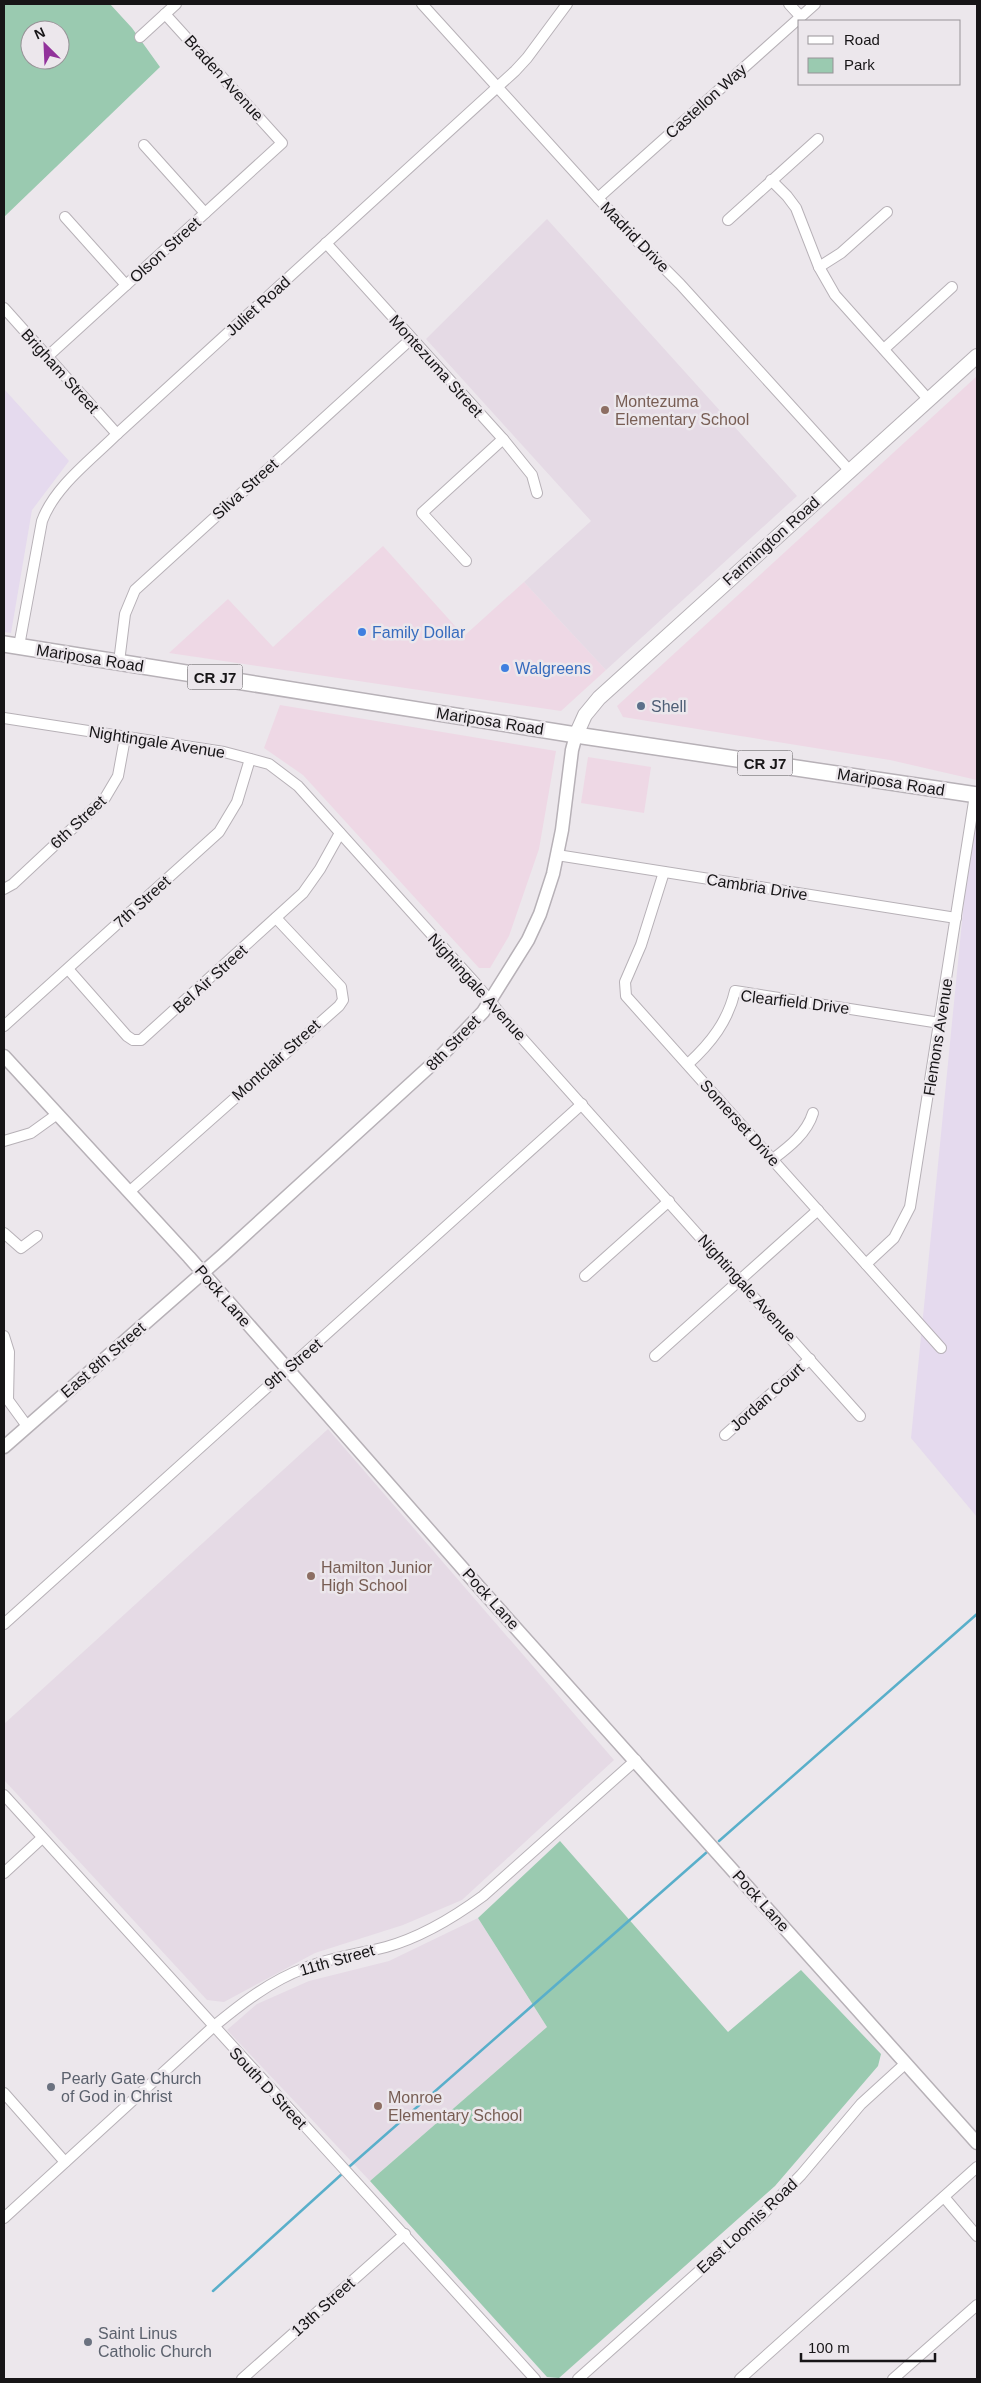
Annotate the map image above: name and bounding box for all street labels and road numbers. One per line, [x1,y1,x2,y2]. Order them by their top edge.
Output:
street label: Braden Avenue [181,32,267,124]
street label: Castellon Way [662,60,750,142]
street label: Madrid Drive [597,198,673,276]
street label: Olson Street [126,214,204,286]
street label: Juliet Road [223,273,293,339]
street label: Montezuma Street [386,312,486,421]
street label: Brigham Street [18,326,102,417]
street label: Silva Street [209,455,281,523]
street label: Farmington Road [719,493,823,589]
street label: Mariposa Road [35,641,145,675]
road number: CR J7 [188,664,242,690]
street label: Mariposa Road [435,704,545,738]
street label: Nightingale Avenue [88,723,226,761]
road number: CR J7 [738,750,792,776]
street label: Mariposa Road [836,765,946,799]
street label: 6th Street [47,792,110,852]
street label: Cambria Drive [705,871,809,903]
street label: 7th Street [111,872,174,932]
street label: Nightingale Avenue [425,930,529,1044]
street label: Bel Air Street [170,941,251,1017]
street label: Flemons Avenue [920,977,956,1097]
street label: Clearfield Drive [740,987,850,1017]
street label: 8th Street [423,1012,484,1074]
street label: Montclair Street [229,1016,324,1104]
street label: Somerset Drive [697,1076,783,1170]
street label: Nightingale Avenue [695,1231,799,1345]
street label: Pock Lane [192,1262,254,1330]
street label: East 8th Street [57,1319,149,1401]
street label: 9th Street [261,1335,325,1393]
street label: Jordan Court [727,1359,807,1434]
street label: Pock Lane [459,1565,523,1633]
street label: Pock Lane [729,1867,793,1935]
street label: 11th Street [298,1941,377,1979]
street label: South D Street [226,2044,310,2133]
street label: East Loomis Road [693,2175,801,2277]
street label: 13th Street [288,2274,358,2340]

